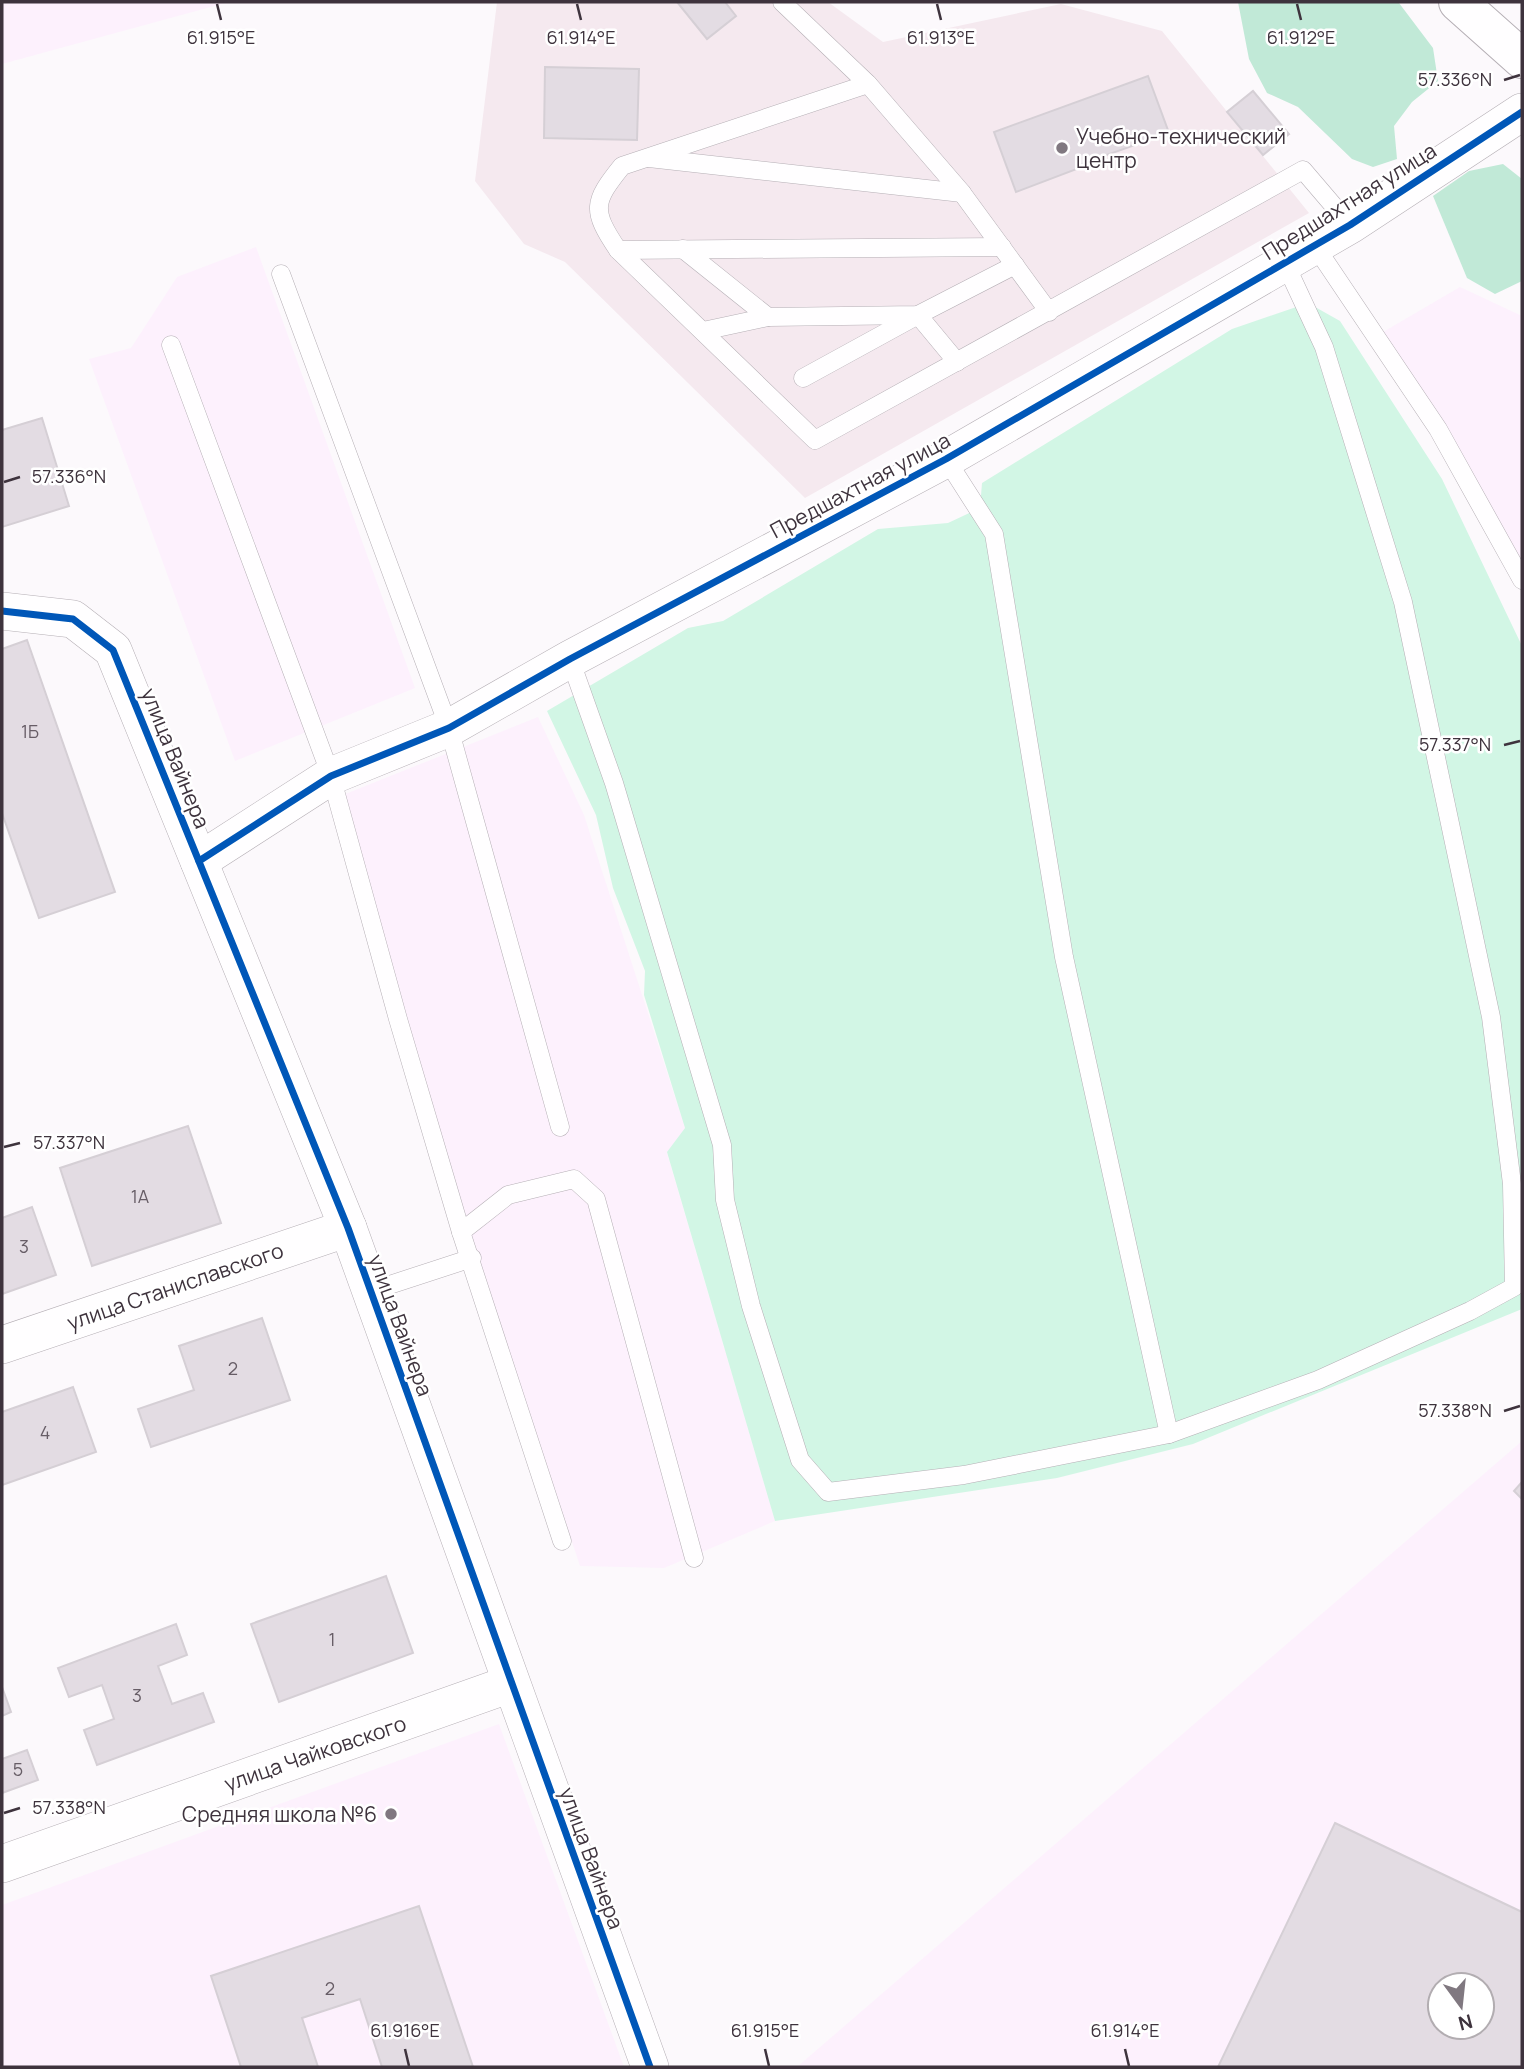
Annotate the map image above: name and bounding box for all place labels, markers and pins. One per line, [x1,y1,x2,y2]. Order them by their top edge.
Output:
place label: Учебно-технический центр [1076,122,1286,174]
marker: Учебно-технический центр [1054,140,1070,156]
place label: Средняя школа №6 [182,1800,377,1828]
marker: Средняя школа №6 [383,1806,399,1822]

